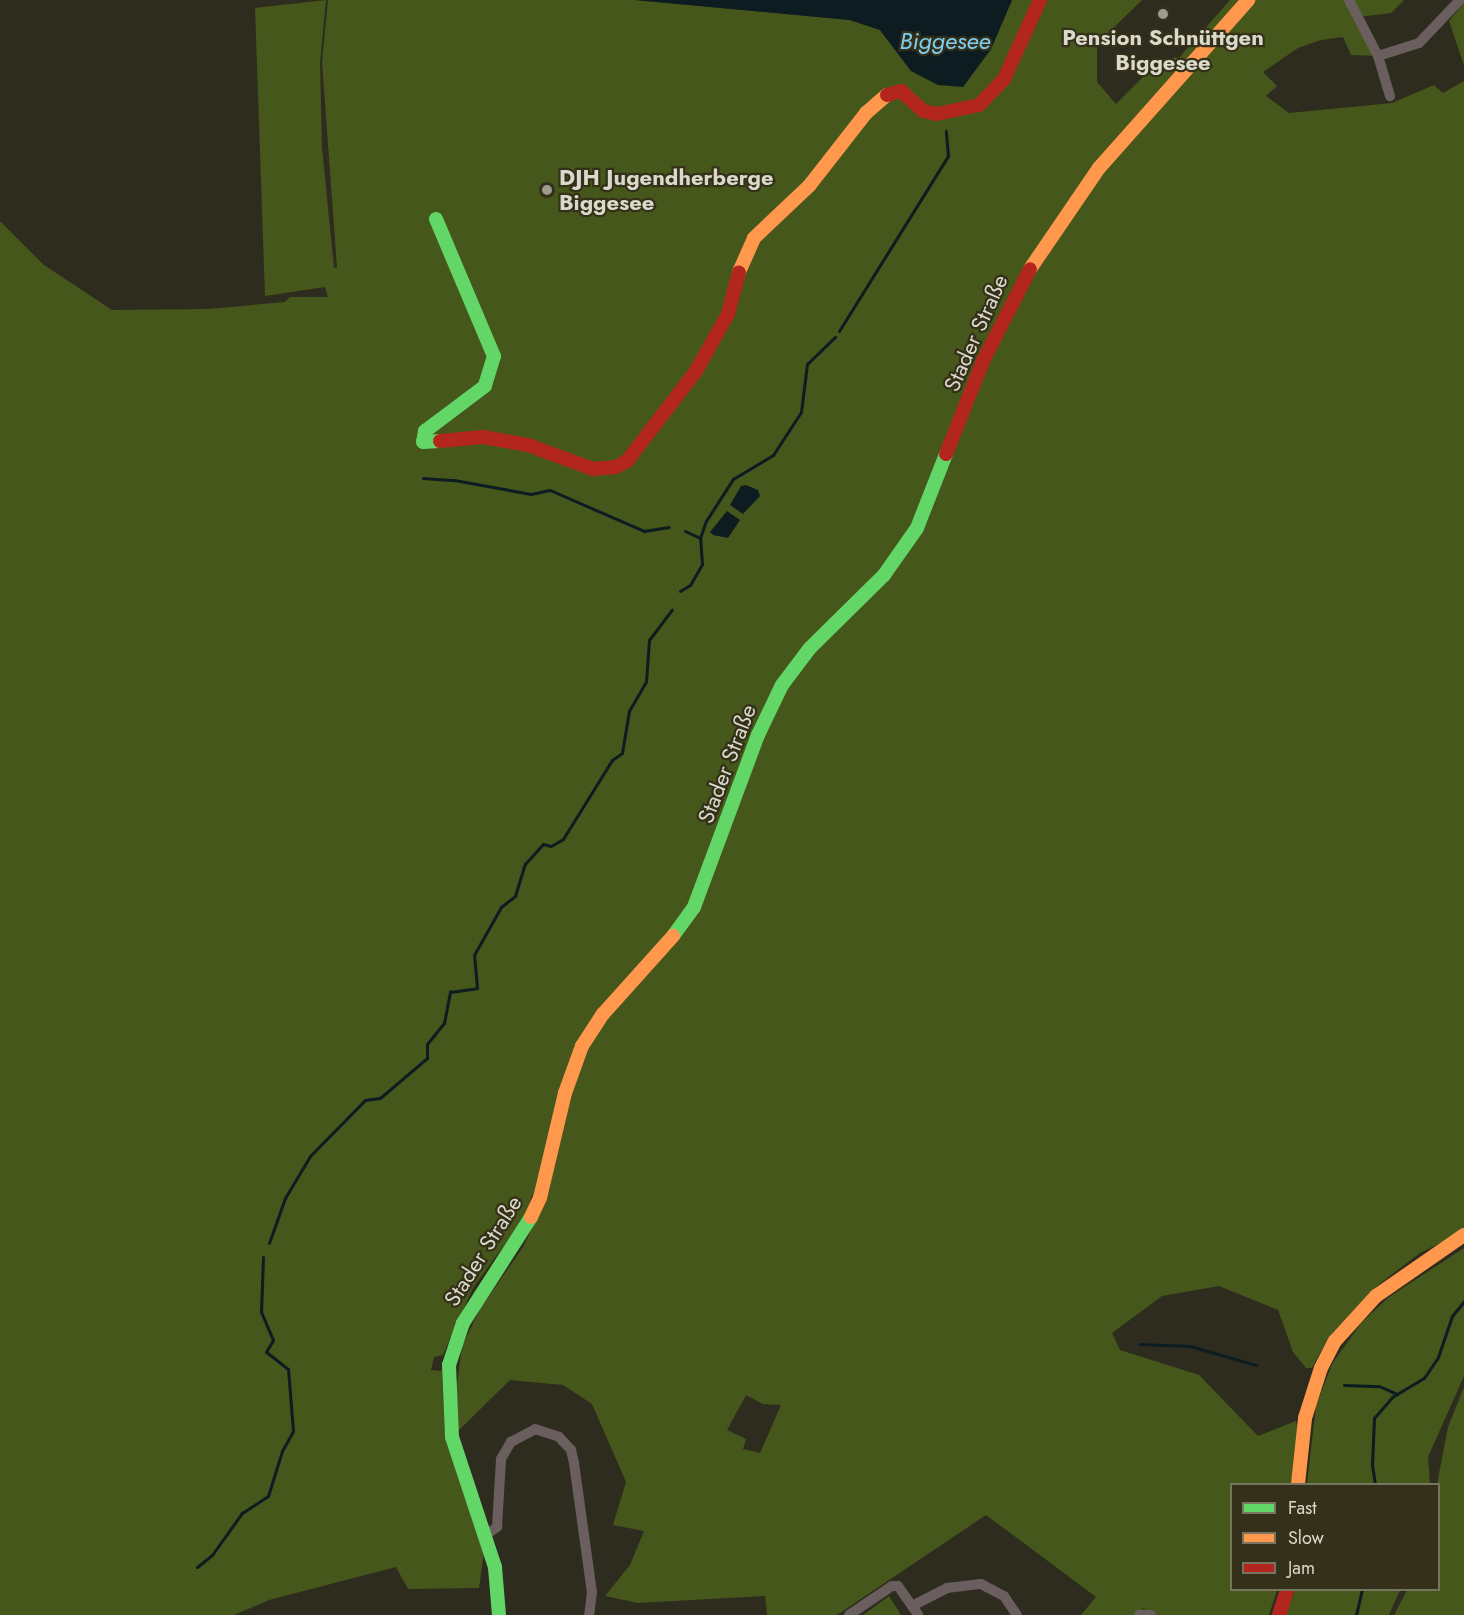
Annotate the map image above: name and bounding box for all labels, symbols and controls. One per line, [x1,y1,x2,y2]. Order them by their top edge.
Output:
marker: Pension Schnüttgen Biggesee [1156,7,1170,21]
place label: Pension Schnüttgen Biggesee [1062,24,1264,76]
water label: Biggesee [900,27,990,55]
place label: DJH Jugendherberge Biggesee [559,164,774,216]
marker: DJH Jugendherberge Biggesee [540,183,554,197]
street label: Stader Straße [938,270,1014,396]
street label: Stader Straße [692,701,762,827]
street label: Stader Straße [439,1191,527,1311]
legend [1230,1483,1440,1591]
text: Fast [1288,1495,1317,1521]
text: Slow [1288,1525,1324,1551]
text: Jam [1288,1555,1315,1581]

